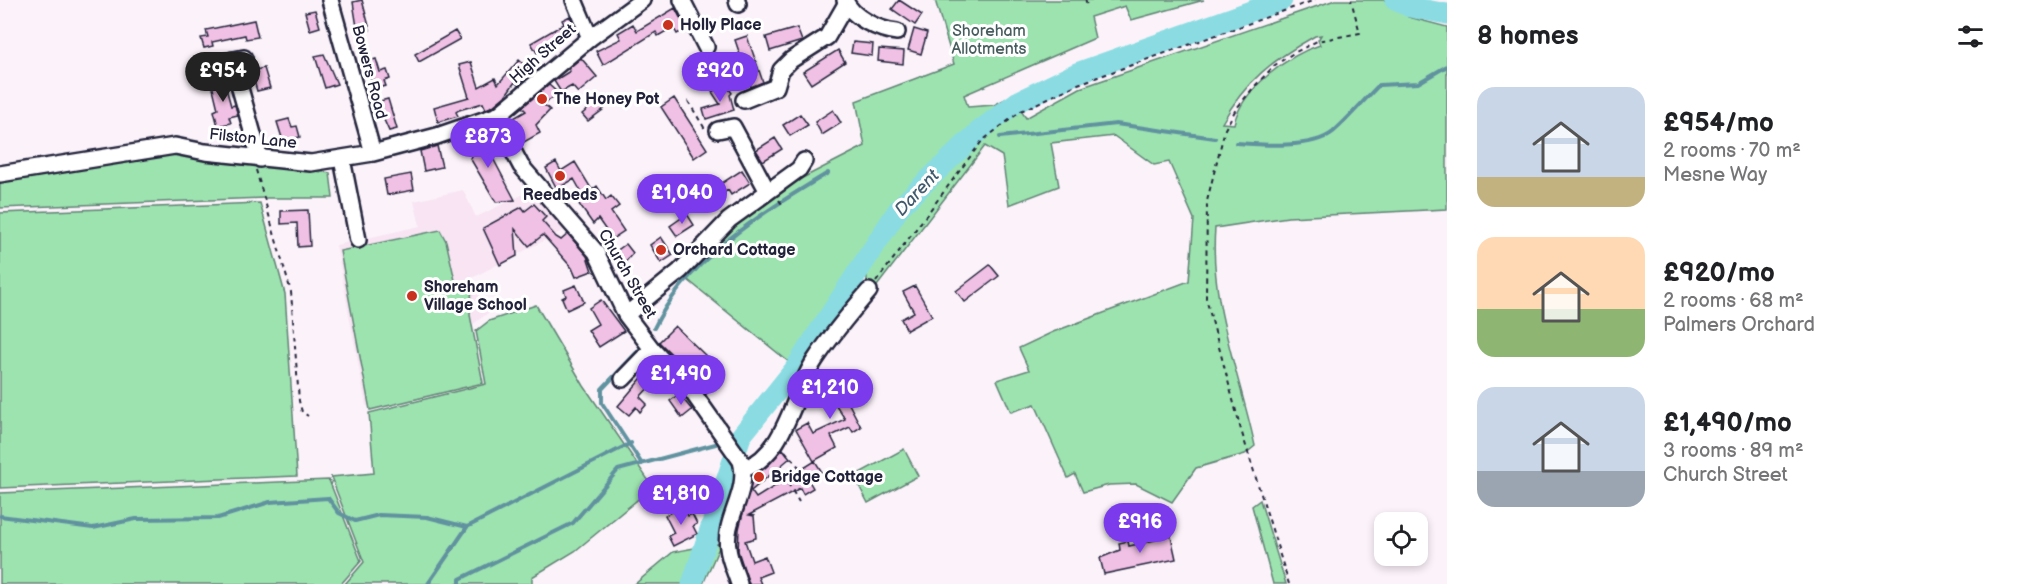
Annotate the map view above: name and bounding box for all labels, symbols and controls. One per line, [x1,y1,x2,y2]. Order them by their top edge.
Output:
place label: Holly Place [680,16,761,35]
marker: Holly Place [661,18,675,32]
street label: High Street [506,20,580,88]
icon: filters [1954,20,1987,53]
text: 8 homes [1477,21,1579,52]
park label: Shoreham Allotments [951,22,1027,59]
street label: Bowers Road [347,23,391,121]
pin: £954 [187,52,259,103]
pin: £920 [684,52,756,103]
text: £954 [199,59,247,83]
text: £920 [696,59,744,83]
place label: The Honey Pot [554,90,660,109]
marker: The Honey Pot [535,92,549,106]
text: £954/mo [1663,108,1774,139]
icon: home [1525,111,1597,183]
pin: £873 [452,118,524,169]
street label: Filston Lane [208,125,298,153]
text: £873 [464,125,512,149]
text: 2 rooms · 70 m² [1663,139,1801,163]
text: Mesne Way [1663,163,1767,187]
water label: Darent [890,165,944,220]
marker: Reedbeds [553,169,567,183]
pin: £1,040 [633,174,731,225]
text: £1,040 [651,181,713,205]
place label: Reedbeds [523,186,597,205]
street label: Church Street [594,226,660,322]
place label: Orchard Cottage [673,241,795,260]
marker: Orchard Cottage [654,243,668,257]
text: £920/mo [1663,258,1775,289]
icon: home [1525,261,1597,333]
place label: Shoreham Village School [424,278,527,315]
marker: Shoreham Village School [405,289,419,303]
text: 2 rooms · 68 m² [1663,289,1804,313]
text: Palmers Orchard [1663,313,1815,337]
pin: £1,490 [632,355,730,406]
text: £1,490 [650,362,712,386]
pin: £1,210 [781,369,879,420]
text: £1,210 [801,376,859,400]
text: £1,490/mo [1663,408,1792,439]
icon: home [1525,411,1597,483]
text: 3 rooms · 89 m² [1663,439,1804,463]
text: Church Street [1663,463,1788,487]
place label: Bridge Cottage [771,468,883,487]
marker: Bridge Cottage [752,470,766,484]
pin: £1,810 [632,475,730,526]
text: £1,810 [652,482,710,506]
pin: £916 [1104,503,1176,554]
text: £916 [1118,510,1162,534]
map controls [1374,512,1428,566]
button: locate [1374,512,1428,566]

